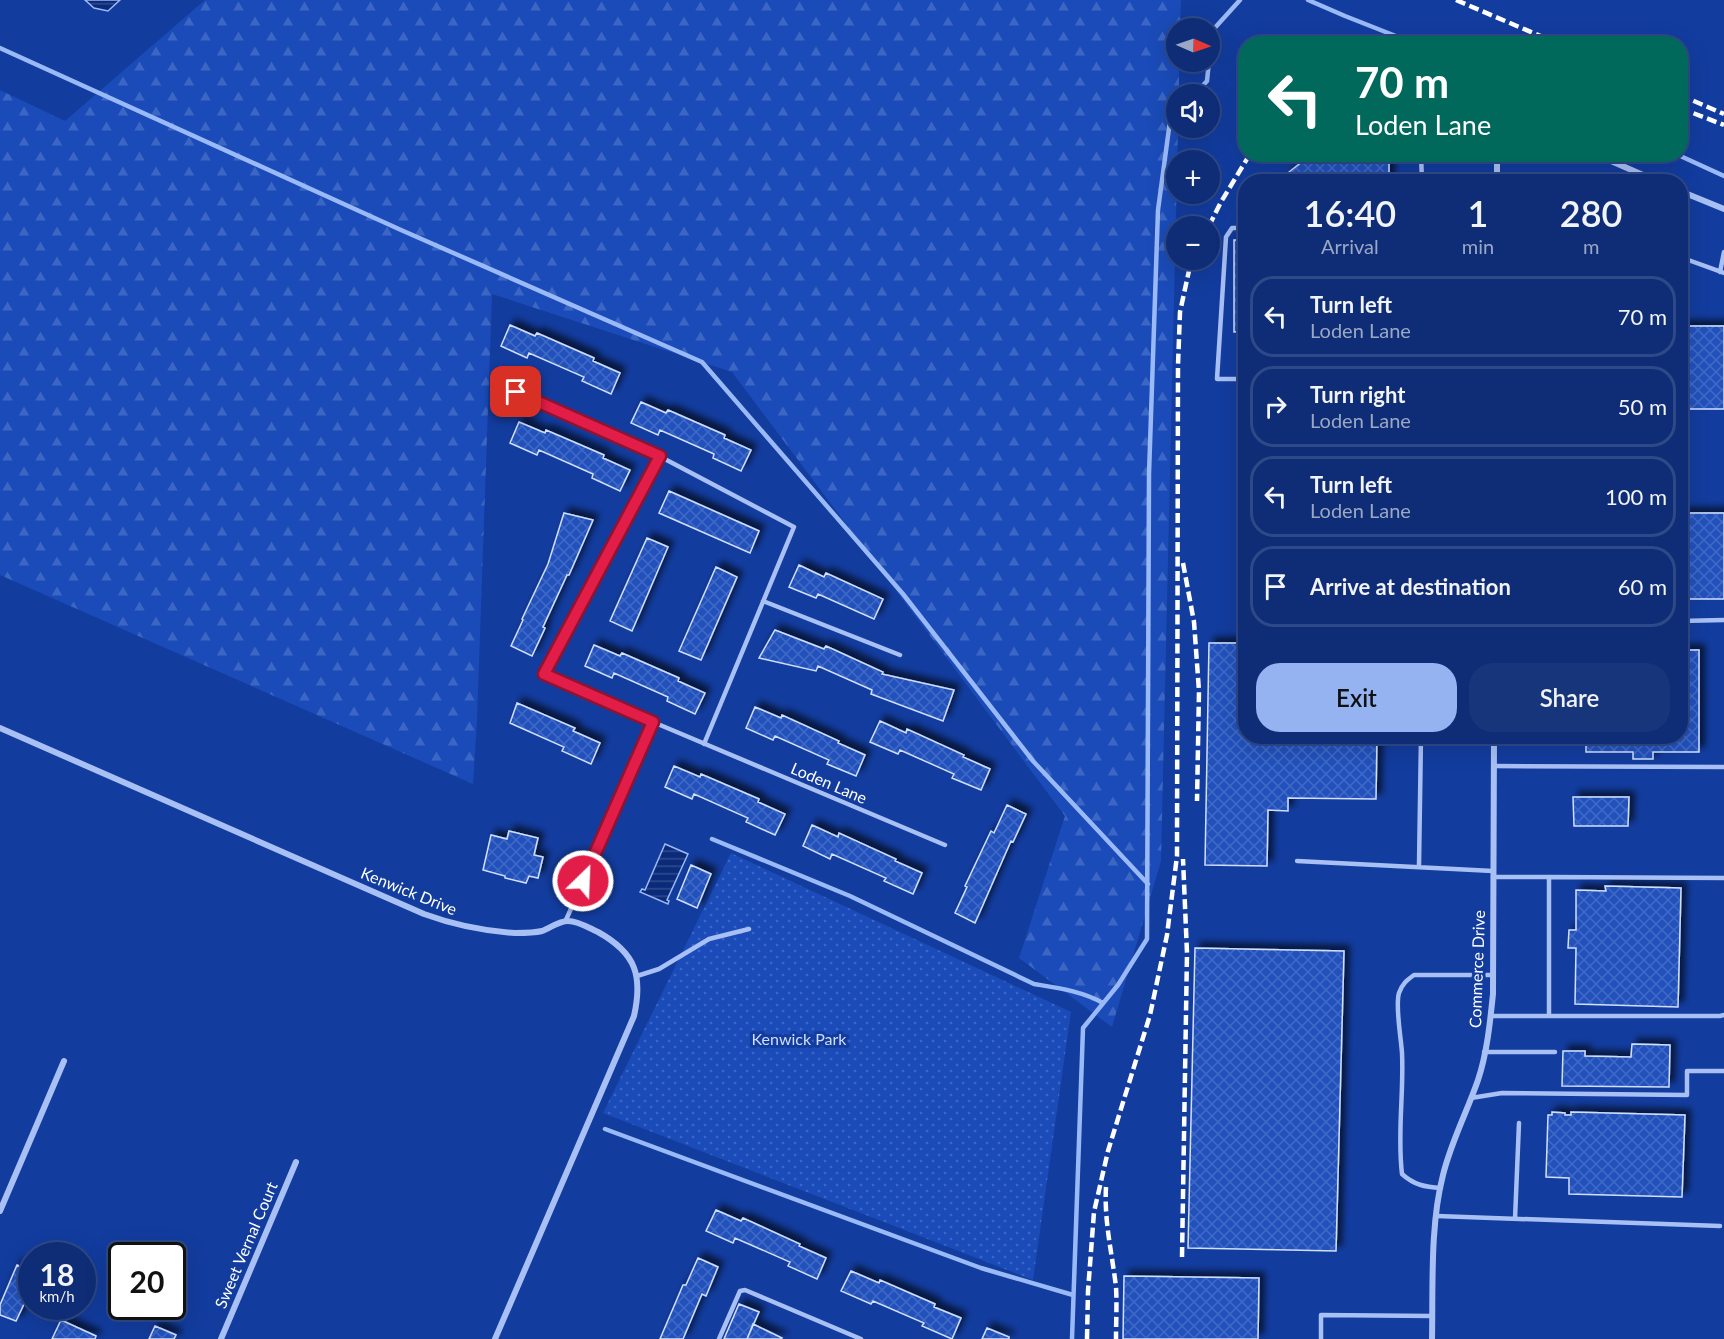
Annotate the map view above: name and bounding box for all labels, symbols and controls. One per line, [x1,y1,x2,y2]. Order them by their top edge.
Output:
north arrow [1166,18,1220,72]
map controls [1166,18,1220,270]
text: 70 m [1355,57,1449,107]
icon: left [1256,60,1334,138]
button: sound [1166,84,1220,138]
text: Loden Lane [1355,108,1491,141]
button: + [1166,150,1220,204]
text: 16:40 [1304,191,1396,235]
text: 1 [1468,191,1488,235]
text: 280 [1560,191,1622,235]
button: − [1166,216,1220,270]
text: Arrival [1321,234,1379,258]
text: min [1462,234,1494,258]
text: m [1583,234,1599,258]
text: Turn left [1310,291,1392,318]
icon: left [1259,300,1292,333]
text: 70 m [1618,303,1667,330]
text: Loden Lane [1310,318,1411,342]
pin [490,366,541,417]
icon: arrive [499,375,532,408]
text: Turn right [1310,381,1405,408]
icon: right [1259,390,1292,423]
text: 50 m [1618,393,1667,420]
text: Loden Lane [1310,408,1411,432]
text: Turn left [1310,471,1392,498]
icon: left [1259,480,1292,513]
text: 100 m [1605,483,1667,510]
text: Loden Lane [1310,498,1411,522]
icon: arrive [1259,570,1292,603]
text: Arrive at destination [1310,573,1511,600]
text: 60 m [1618,573,1667,600]
button: Exit [1256,663,1457,732]
button: Share [1469,663,1670,732]
street label: Loden Lane [788,758,870,807]
position arrow [551,849,615,913]
street label: Kenwick Drive [358,863,460,918]
street label: Commerce Drive [1465,910,1488,1028]
park label: Kenwick Park [752,1029,847,1048]
street label: Sweet Vernal Court [210,1178,281,1311]
speed limit sign: 20 [108,1242,186,1320]
text: 18 [40,1256,74,1292]
text: km/h [39,1287,75,1305]

